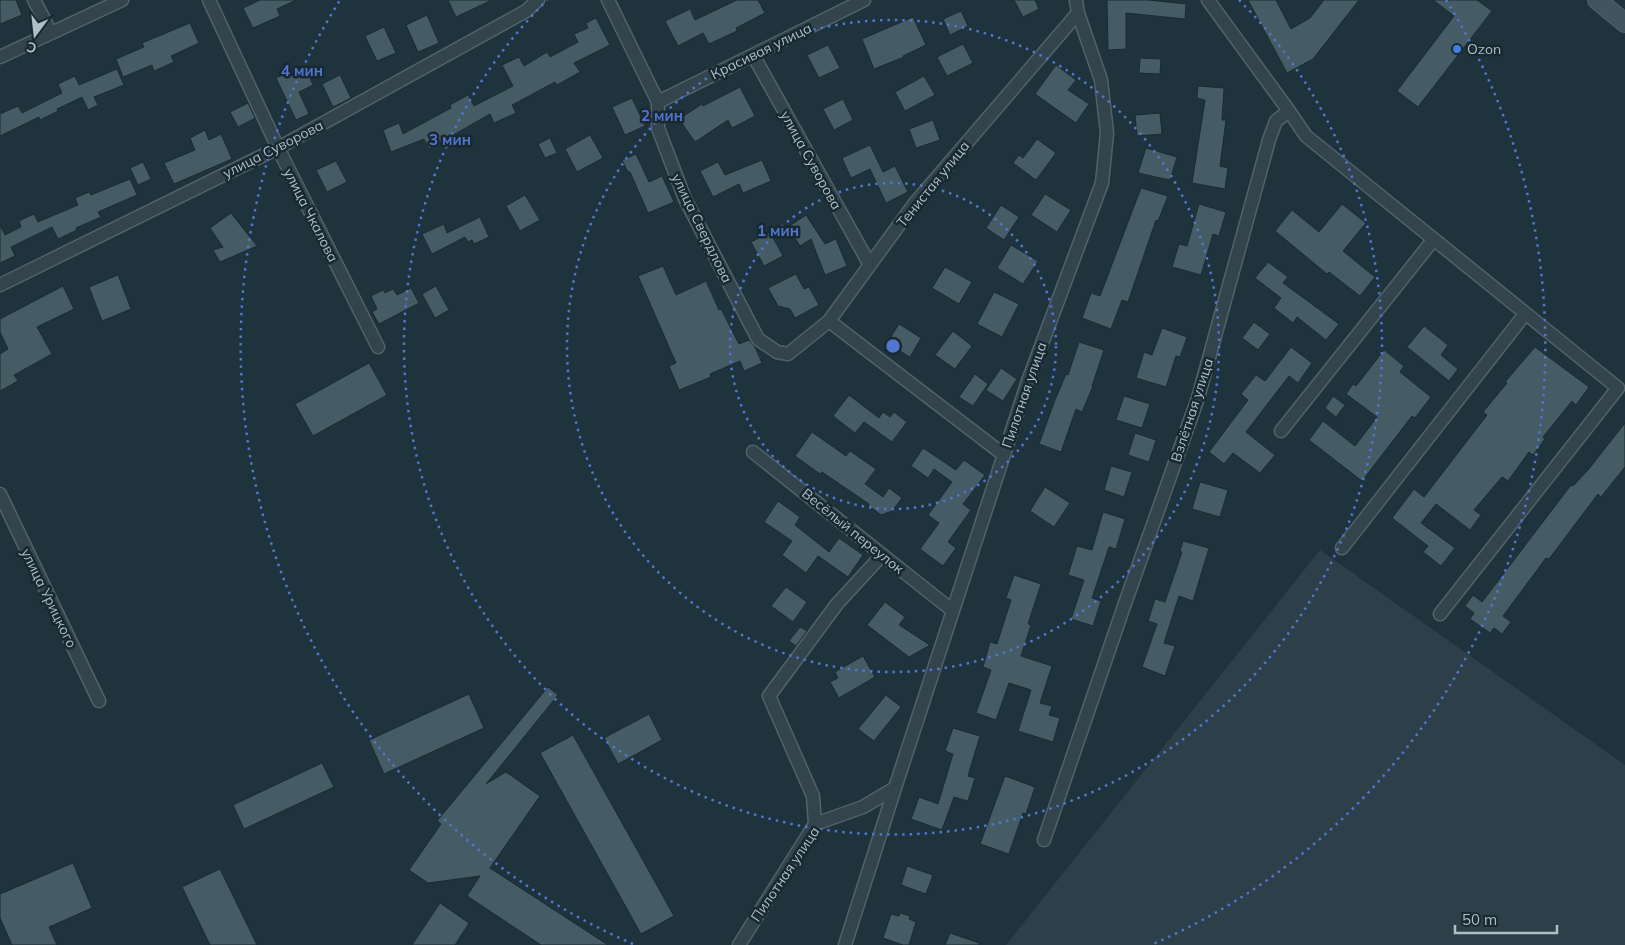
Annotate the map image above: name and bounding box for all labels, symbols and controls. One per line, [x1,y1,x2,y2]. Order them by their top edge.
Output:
north arrow [10,10,60,60]
street label: Красивая улица [708,19,814,83]
text: С [25,38,39,57]
place label: Ozon [1467,40,1501,58]
marker: Ozon [1451,43,1463,55]
text: 4 мин [281,61,323,80]
text: 2 мин [641,106,683,125]
street label: улица Суворова [776,107,846,213]
street label: улица Суворова [220,116,326,182]
text: 3 мин [429,130,471,149]
street label: Тенистая улица [893,137,973,231]
street label: улица Чкалова [280,165,342,265]
street label: улица Свердлова [668,170,736,286]
text: 1 мин [757,221,799,240]
centre of rings [884,337,902,355]
street label: Пилотная улица [997,340,1051,450]
street label: Взлётная улица [1167,356,1217,464]
street label: Весёлый переулок [798,484,908,578]
street label: улица Урицкого [17,545,81,651]
street label: Пилотная улица [747,823,823,925]
scale bar [1455,902,1558,934]
text: 50 m [1462,910,1497,929]

